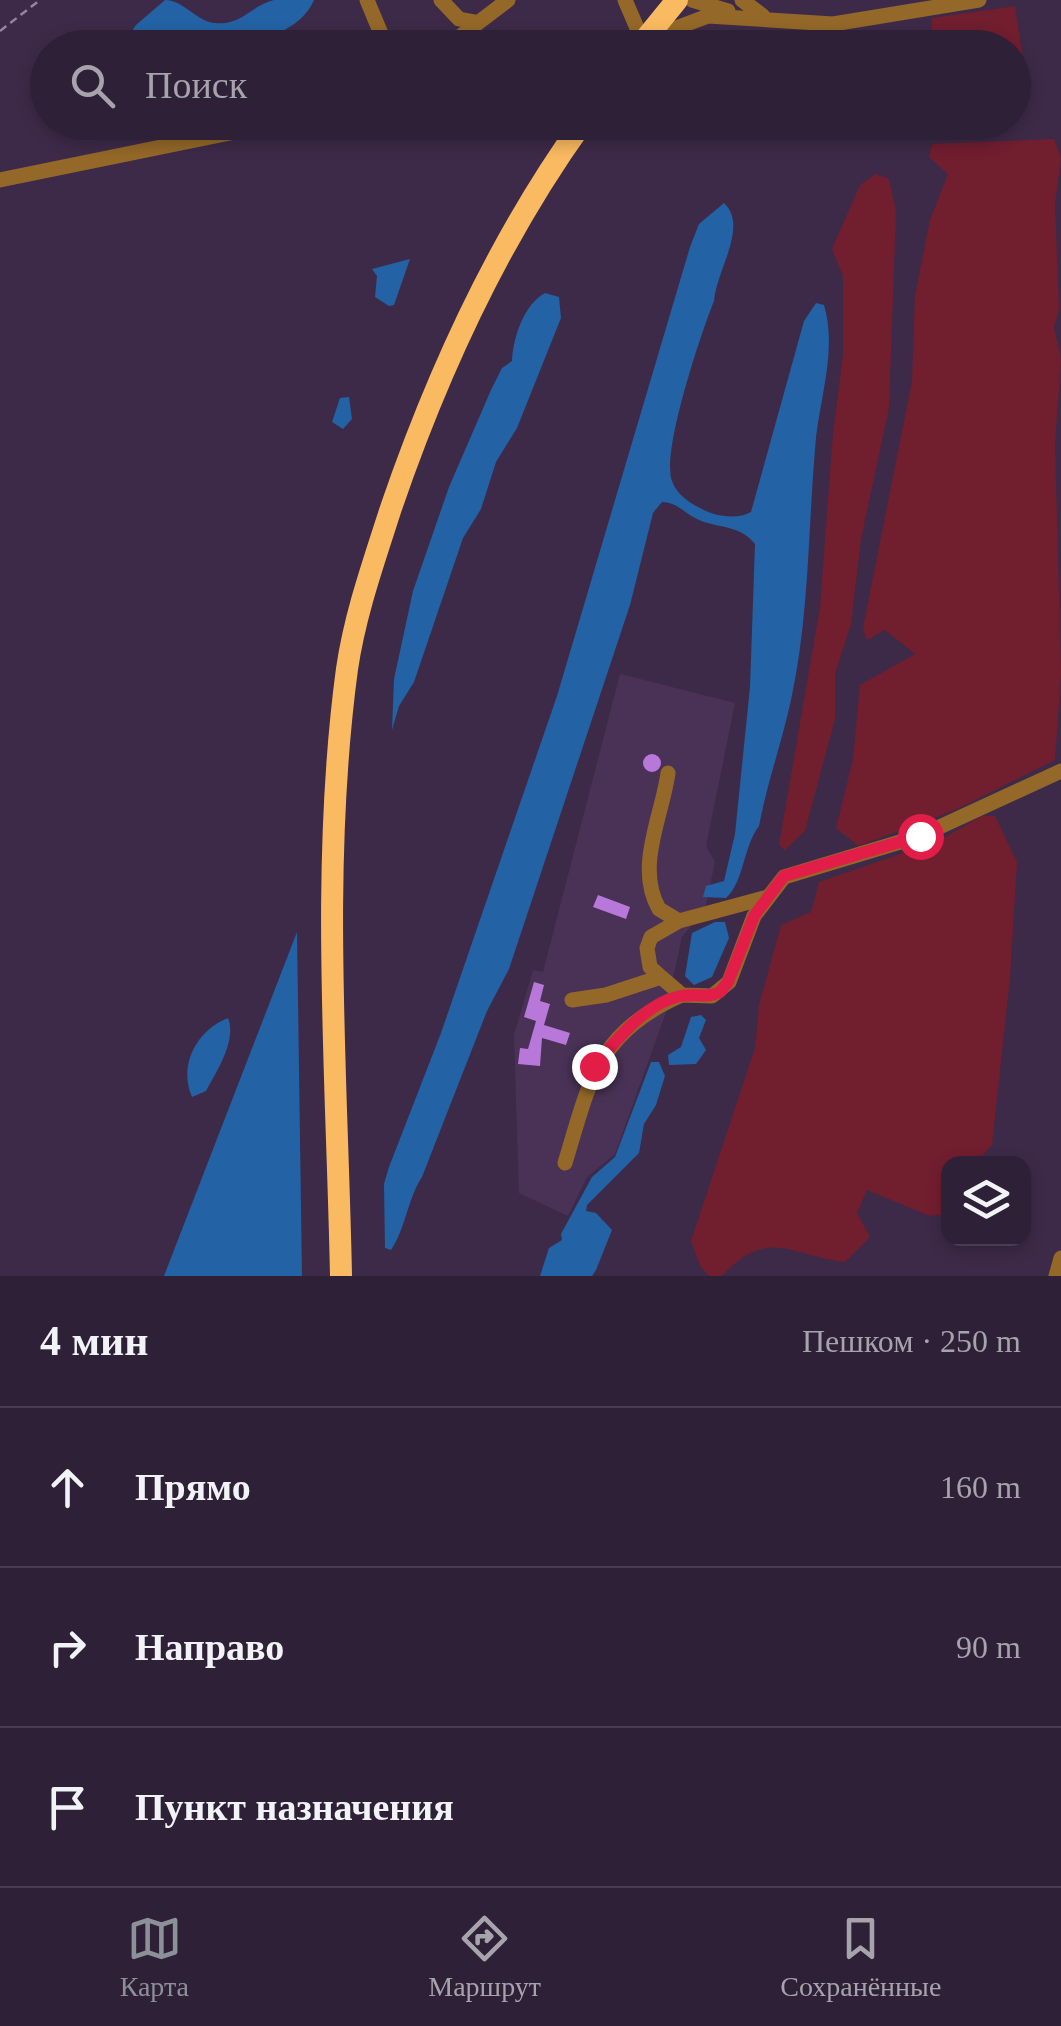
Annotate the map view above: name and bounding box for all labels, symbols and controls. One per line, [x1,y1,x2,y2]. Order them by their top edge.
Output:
search box [30,30,1031,140]
icon: search [65,58,120,113]
text: Поиск [145,64,247,106]
route start [898,814,944,860]
route end [572,1044,618,1090]
map controls [941,1156,1031,1246]
button: layers [941,1156,1031,1246]
text: 4 мин [40,1318,149,1364]
text: Пешком · 250 m [802,1323,1021,1359]
icon: ahead [40,1460,95,1515]
text: Прямо [135,1466,251,1508]
text: 160 m [940,1469,1021,1505]
icon: right [40,1620,95,1675]
text: Направо [135,1626,284,1668]
text: 90 m [956,1629,1021,1665]
icon: arrive [40,1780,95,1835]
text: Пункт назначения [135,1786,454,1828]
tab: Карта [120,1911,189,2003]
tab: Маршрут [428,1911,541,2003]
tab: Сохранённые [780,1911,941,2003]

